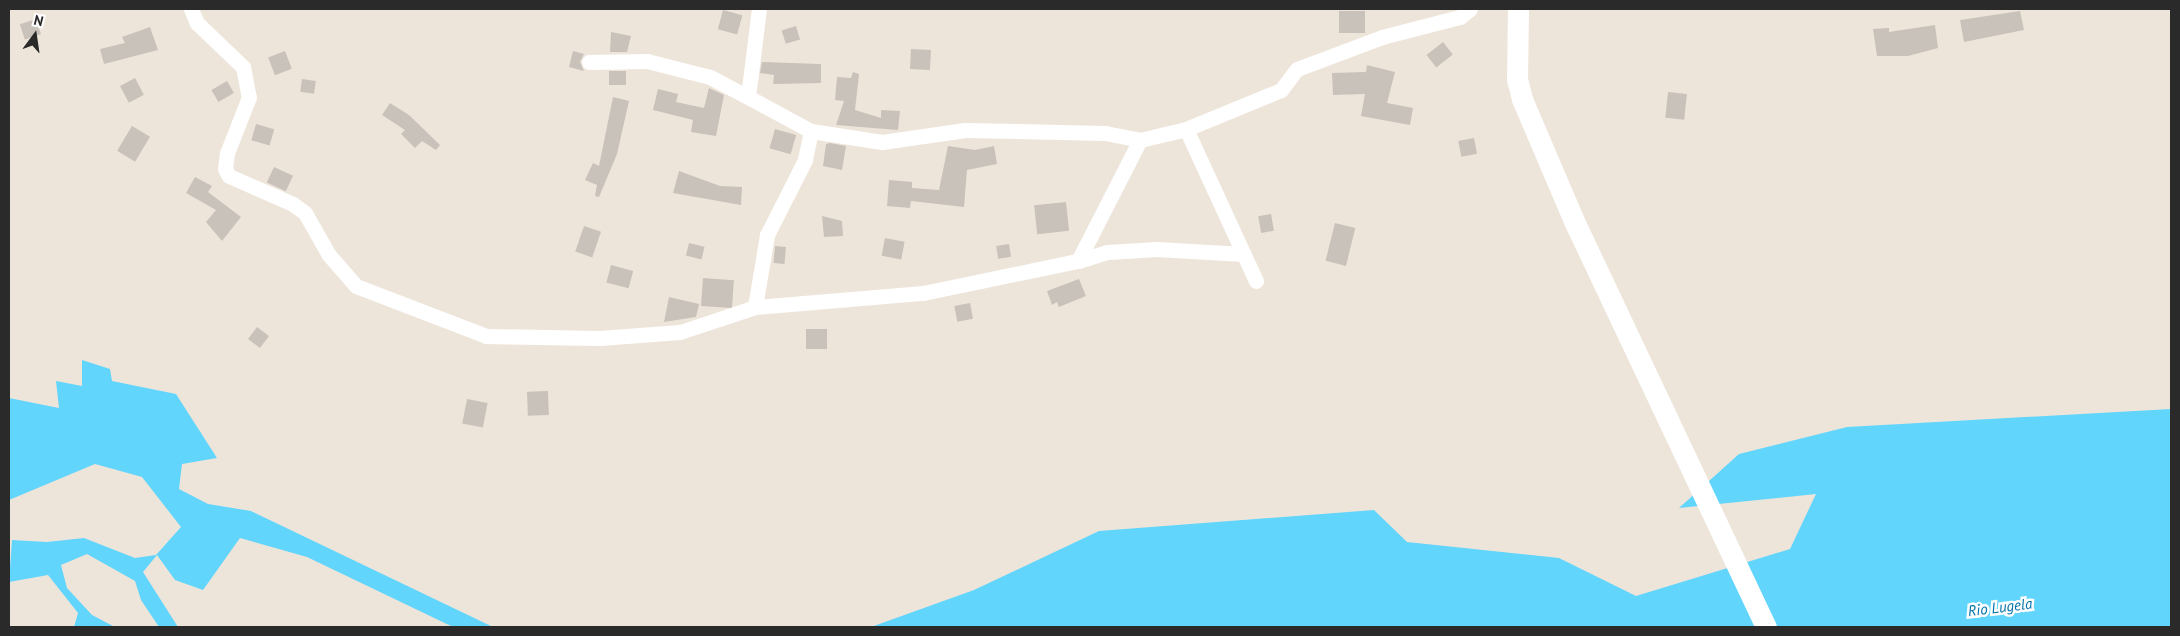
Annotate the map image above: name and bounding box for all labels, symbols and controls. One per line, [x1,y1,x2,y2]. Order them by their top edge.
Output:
north arrow [10,10,60,60]
text: N [32,11,45,30]
water label: Rio Lugela [1967,594,2033,620]

